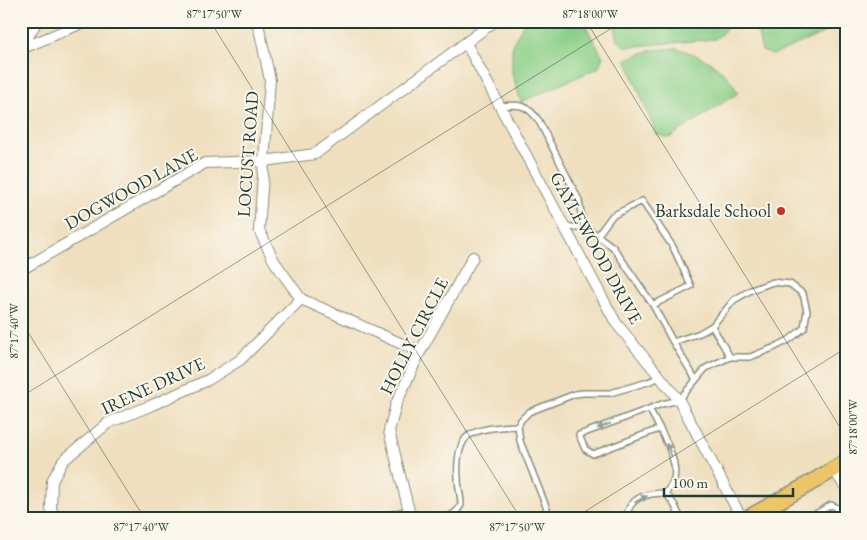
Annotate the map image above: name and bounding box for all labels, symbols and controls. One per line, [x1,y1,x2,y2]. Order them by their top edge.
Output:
text: 87°17'50"W [186,6,243,22]
text: 87°18'00"W [562,6,619,22]
street label: LOCUST ROAD [232,90,263,218]
street label: DOGWOOD LANE [60,143,201,235]
street label: GAYLEWOOD DRIVE [545,168,648,328]
place label: Barksdale School [655,199,771,222]
marker: Barksdale School [775,205,787,217]
street label: HOLLY CIRCLE [374,273,453,398]
text: 87°17'40"W [6,302,22,359]
street label: IRENE DRIVE [97,351,208,420]
text: 87°18'00"W [845,398,861,455]
one-way arrow [596,422,611,430]
one-way arrow [665,443,672,458]
scale bar [664,465,793,497]
text: 100 m [672,473,709,492]
one-way arrow [633,495,648,503]
text: 87°17'40"W [113,519,170,535]
text: 87°17'50"W [489,519,546,535]

